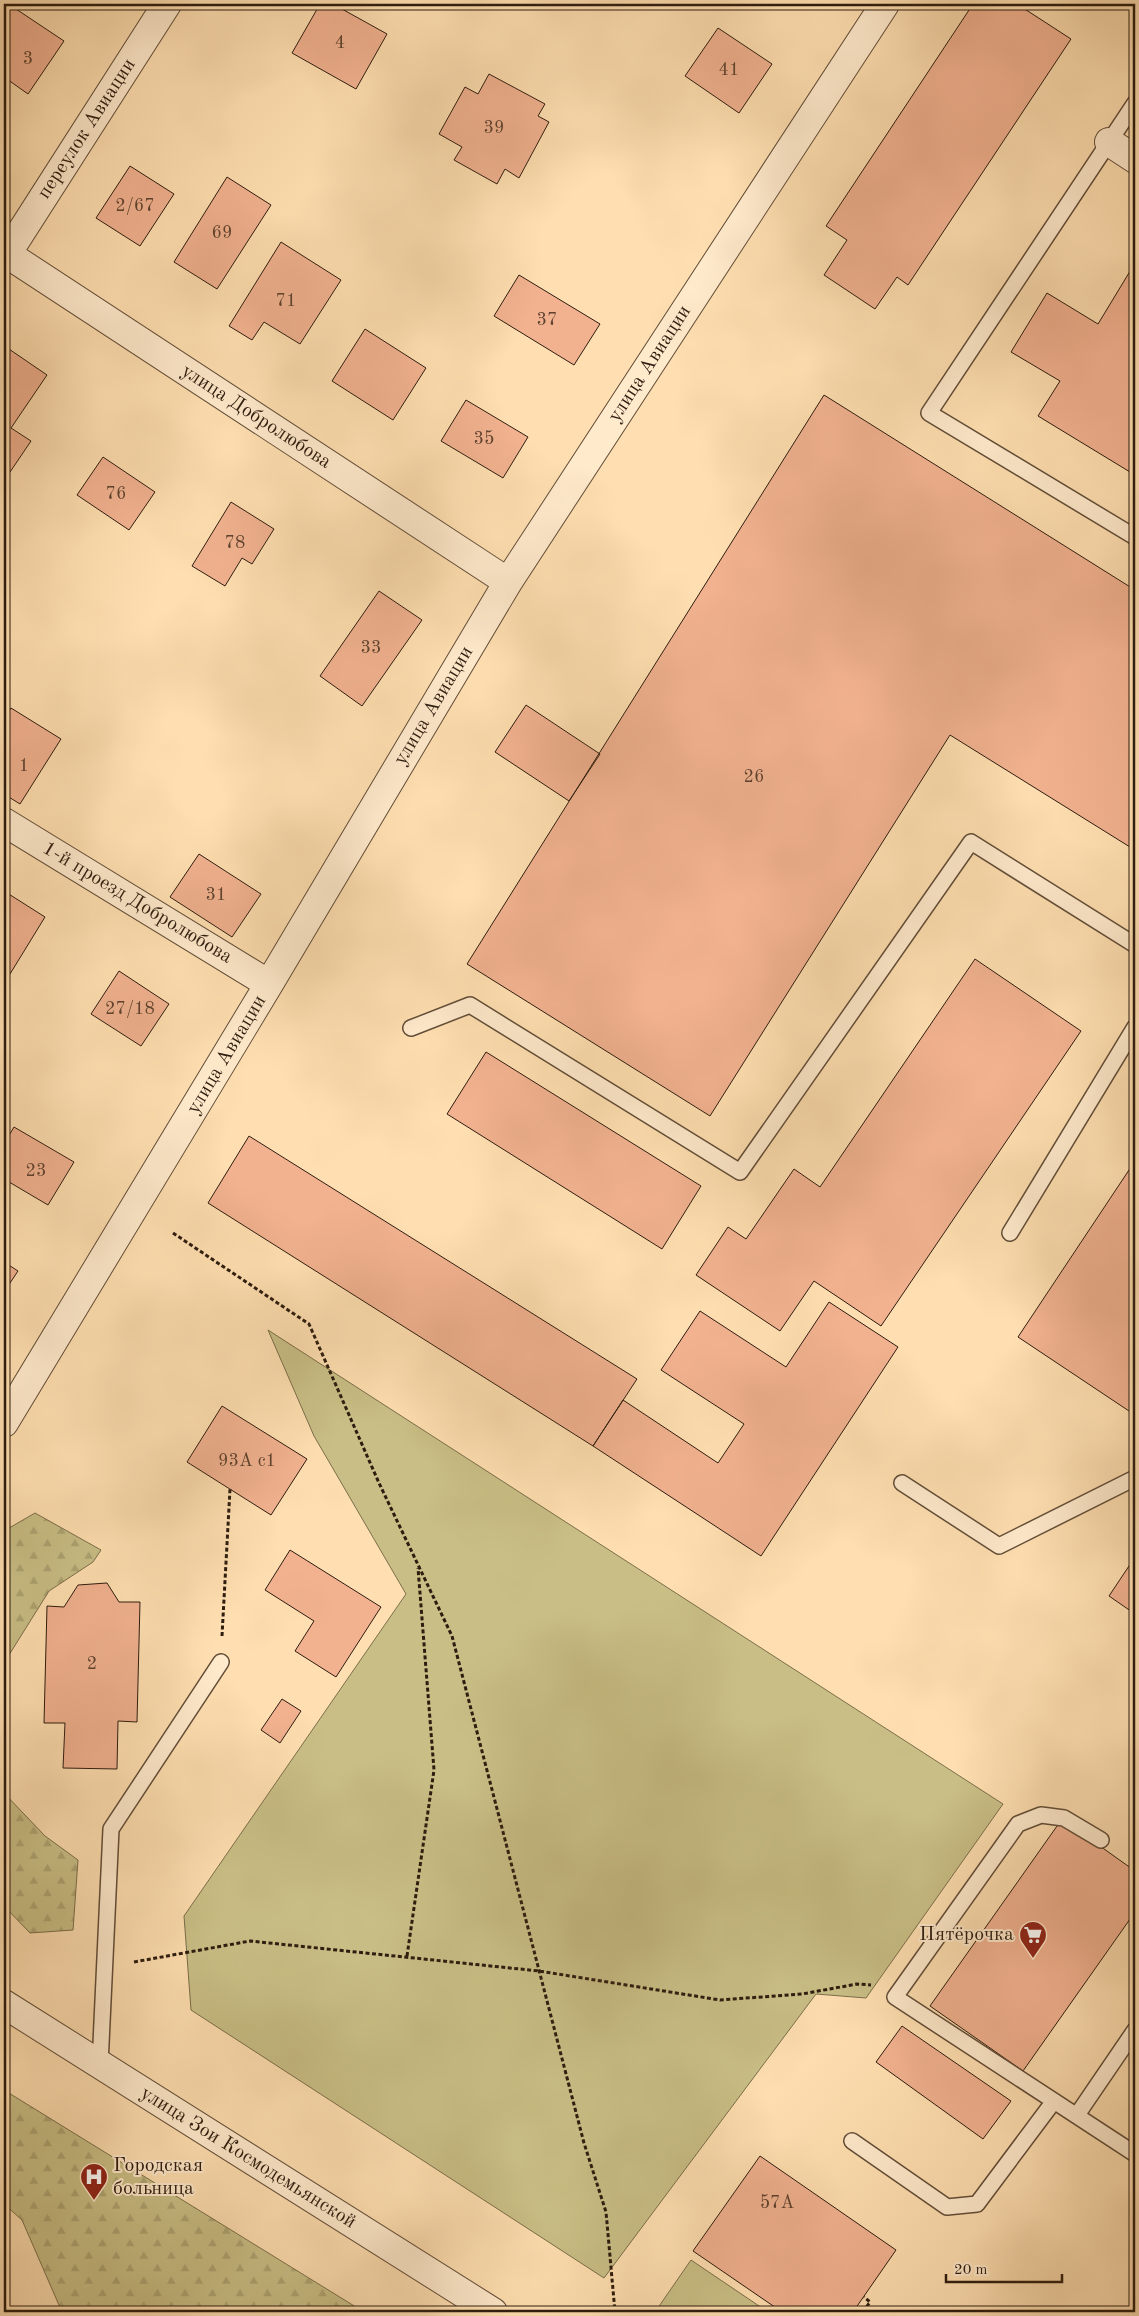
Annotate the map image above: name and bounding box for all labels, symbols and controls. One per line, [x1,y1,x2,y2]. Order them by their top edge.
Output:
house number: 4 [335,34,345,52]
house number: 3 [23,50,33,68]
street label: переулок Авиации [34,55,140,203]
house number: 41 [719,61,739,79]
house number: 39 [484,119,504,137]
house number: 2/67 [115,197,155,215]
house number: 69 [212,224,232,242]
house number: 71 [276,292,296,310]
street label: улица Авиации [605,302,695,426]
house number: 37 [537,311,557,329]
street label: улица Добролюбова [177,361,335,473]
house number: 35 [474,430,494,448]
house number: 76 [106,485,126,503]
house number: 78 [225,534,245,552]
house number: 33 [361,639,381,657]
street label: улица Авиации [391,643,477,769]
house number: 1 [19,757,29,775]
house number: 26 [744,768,764,786]
street label: 1-й проезд Добролюбова [39,838,235,968]
house number: 31 [206,886,226,904]
street label: улица Авиации [184,992,270,1118]
house number: 27/18 [105,1000,155,1018]
house number: 23 [26,1162,46,1180]
house number: 93А с1 [218,1452,276,1470]
house number: 2 [87,1655,97,1673]
supermarket icon: Пятёрочка [1018,1920,1048,1959]
place label: Пятёрочка [919,1925,1014,1945]
street label: улица Зои Космодемьянской [137,2083,359,2233]
place label: Городская больница [113,2156,203,2199]
hospital icon: Городская больница [79,2162,109,2201]
house number: 57А [760,2194,795,2212]
scale bar [946,2251,1063,2283]
text: 20 m [954,2263,988,2278]

